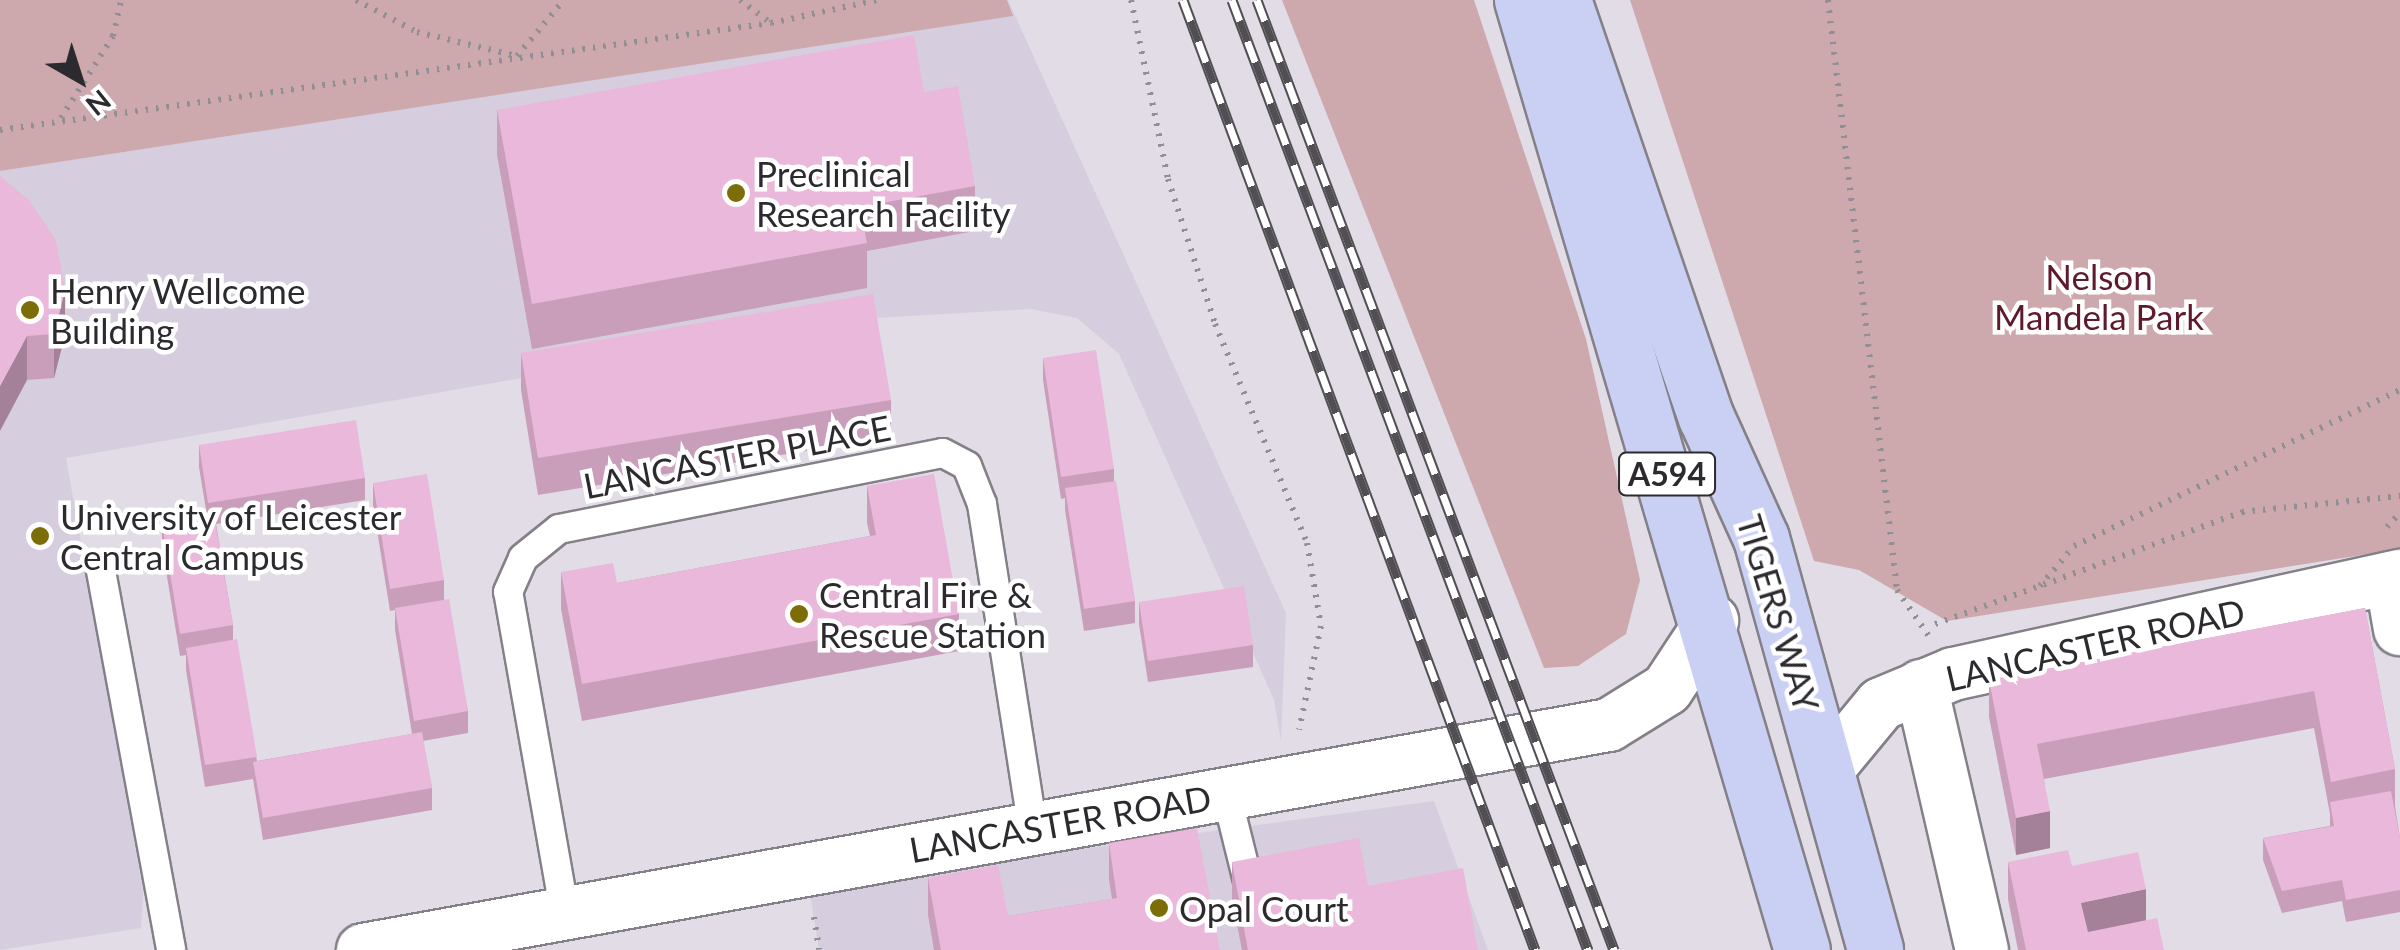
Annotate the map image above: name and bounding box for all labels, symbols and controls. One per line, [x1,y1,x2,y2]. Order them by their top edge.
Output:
north arrow [30,30,130,130]
text: N [80,83,118,123]
place label: Preclinical Research Facility [756,152,1011,234]
marker: Preclinical Research Facility [725,182,747,204]
park label: Nelson Mandela Park [1994,255,2204,337]
place label: Henry Wellcome Building [50,269,307,351]
marker: Henry Wellcome Building [19,299,41,321]
street label: LANCASTER PLACE [580,406,894,506]
road number: A594 [1617,447,1717,501]
place label: University of Leicester Central Campus [60,495,403,577]
street label: TIGERS WAY [1729,509,1829,717]
marker: University of Leicester Central Campus [29,525,51,547]
place label: Central Fire & Rescue Station [819,573,1046,655]
street label: LANCASTER ROAD [1941,589,2249,699]
marker: Central Fire & Rescue Station [788,603,810,625]
street label: LANCASTER ROAD [906,776,1214,870]
place label: Opal Court [1179,887,1349,929]
marker: Opal Court [1148,897,1170,919]

